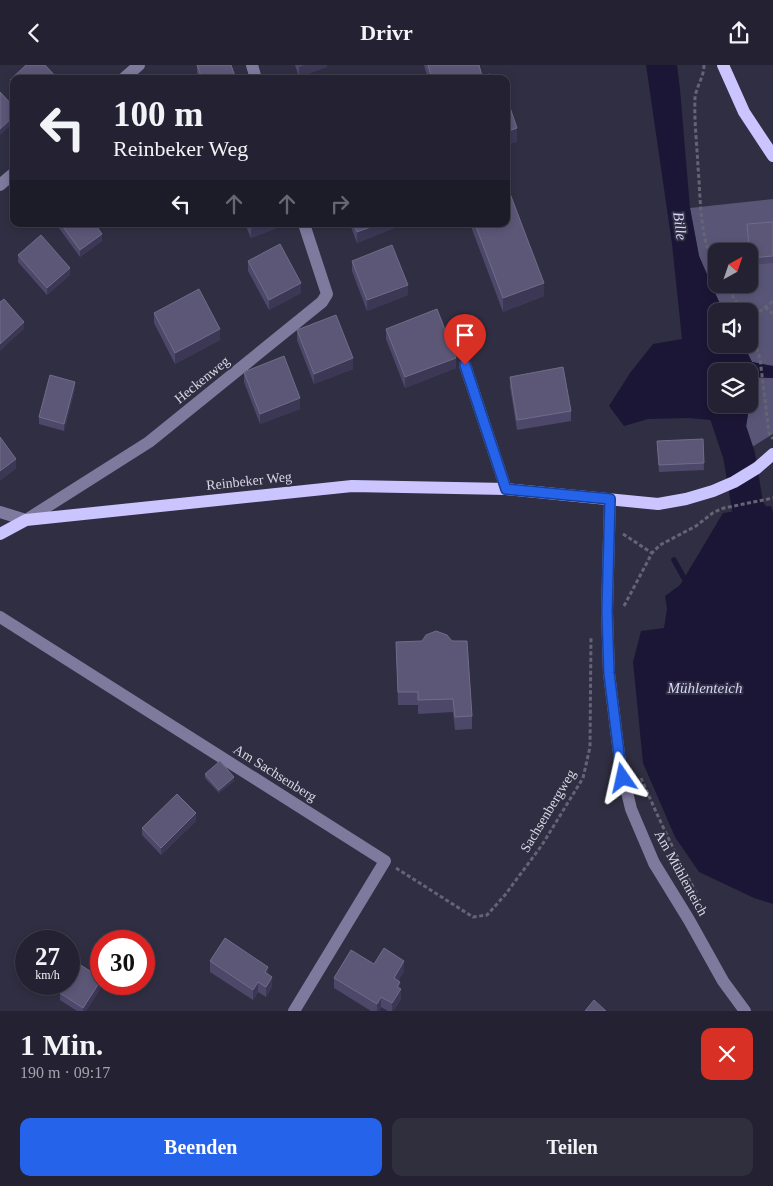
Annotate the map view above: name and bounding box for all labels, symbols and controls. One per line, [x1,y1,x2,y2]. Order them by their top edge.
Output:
icon: back [20,19,48,47]
icon: share [725,19,753,47]
text: Drivr [360,20,413,45]
icon: left [30,95,95,160]
text: 100 m [113,95,203,134]
text: Reinbeker Weg [113,136,248,161]
icon: left [167,190,195,218]
icon: ahead [220,190,248,218]
icon: ahead [273,190,301,218]
icon: right [326,190,354,218]
water label: Bille [670,211,690,241]
north arrow [708,243,758,293]
map controls [708,243,758,413]
button: sound [708,303,758,353]
pin [444,314,486,365]
icon: arrive [451,321,479,349]
street label: Heckenweg [172,353,232,407]
button: layers [708,363,758,413]
street label: Reinbeker Weg [205,469,293,493]
water label: Mühlenteich [667,680,742,696]
street label: Am Sachsenberg [231,741,319,805]
position arrow [596,751,648,803]
street label: Sachsenbergweg [517,767,579,855]
street label: Am Mühlenteich [651,828,711,918]
speed limit sign: 30 [90,930,155,995]
text: 27 [35,943,60,970]
text: km/h [35,968,60,982]
text: 1 Min. [20,1028,103,1061]
button: close [701,1028,753,1080]
text: 190 m · 09:17 [20,1064,110,1081]
button: Beenden [20,1118,382,1176]
button: Teilen [392,1118,753,1176]

